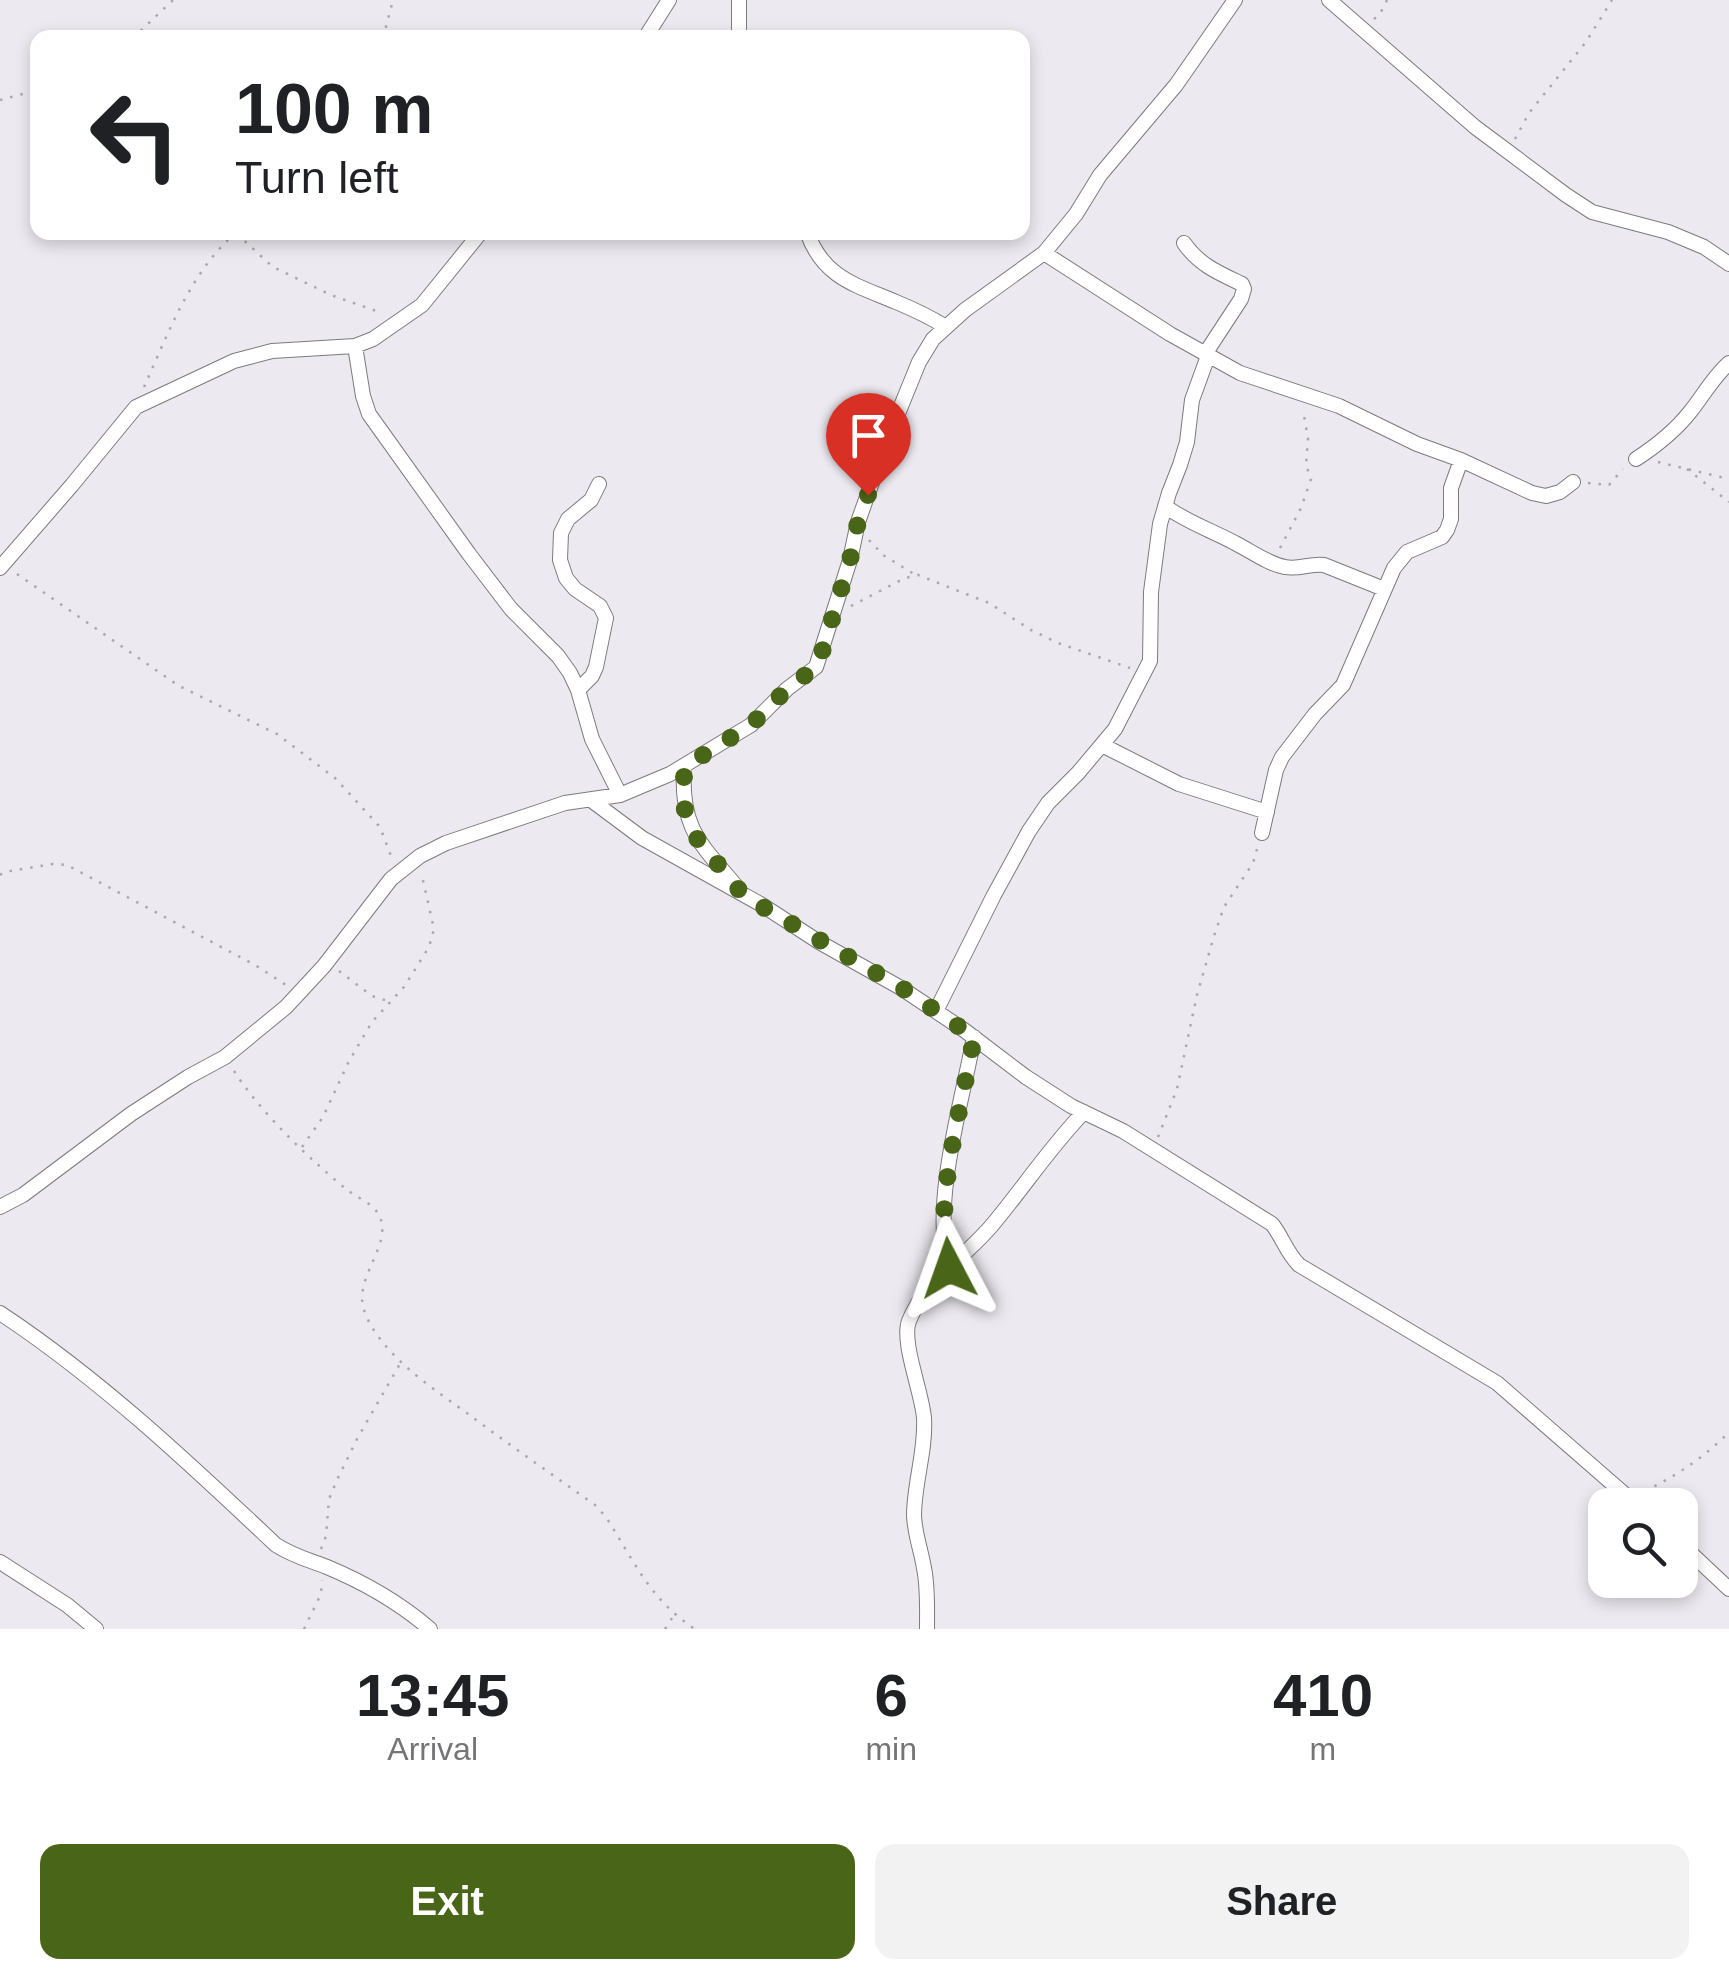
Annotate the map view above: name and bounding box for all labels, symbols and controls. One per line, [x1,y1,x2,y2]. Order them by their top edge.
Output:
icon: left [70,70,200,200]
text: 100 m [235,70,433,148]
text: Turn left [235,152,398,203]
pin [826,393,911,496]
icon: arrive [841,408,896,463]
position arrow [897,1216,1001,1320]
map controls [1588,1488,1698,1598]
button: search [1588,1488,1698,1598]
text: 13:45 [356,1662,509,1729]
text: 6 [874,1662,908,1729]
text: 410 [1273,1662,1373,1729]
text: Arrival [387,1731,478,1767]
text: min [865,1731,917,1767]
text: m [1310,1731,1336,1767]
button: Exit [40,1844,855,1959]
button: Share [875,1844,1689,1959]

